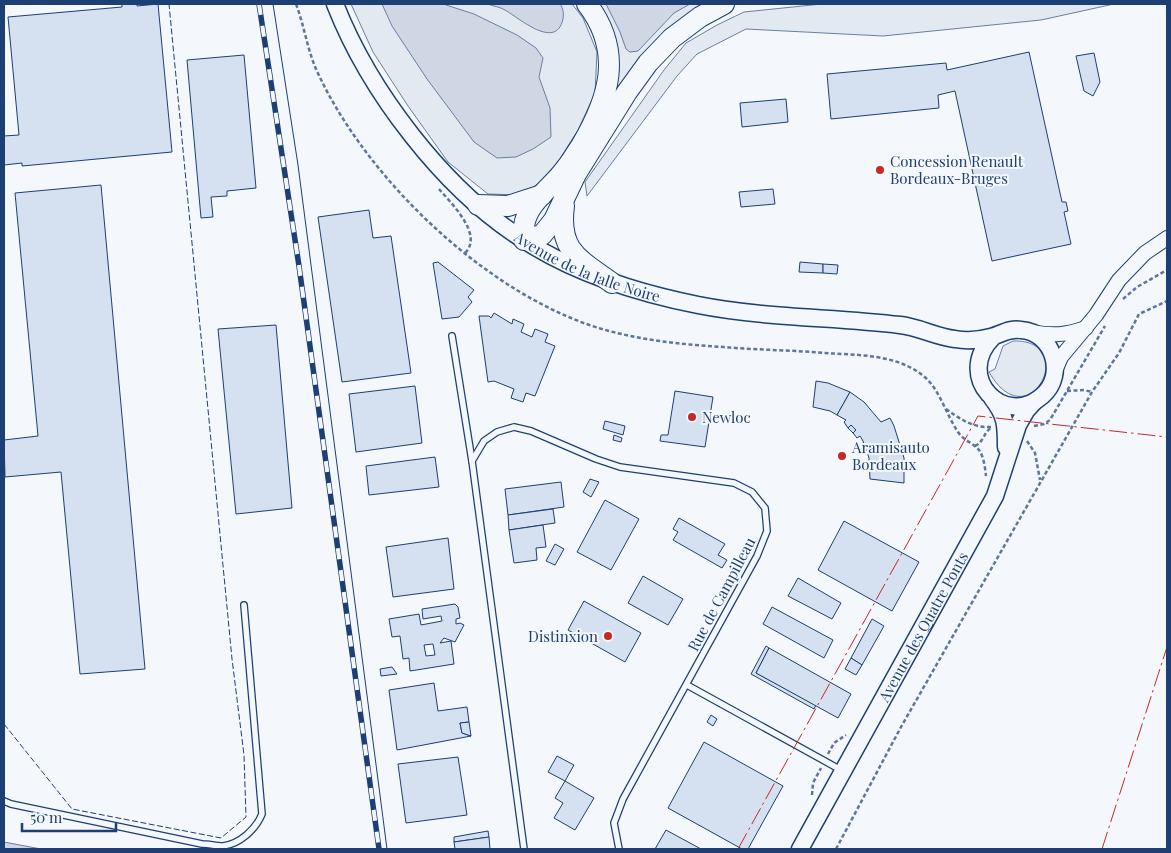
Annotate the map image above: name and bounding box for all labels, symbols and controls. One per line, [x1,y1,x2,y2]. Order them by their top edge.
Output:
place label: Concession Renault Bordeaux-Bruges [890,151,1024,188]
marker: Concession Renault Bordeaux-Bruges [874,164,886,176]
street label: Avenue de la Jalle Noire [510,226,662,306]
place label: Newloc [702,407,751,427]
marker: Newloc [686,411,698,423]
place label: Aramisauto Bordeaux [851,437,930,474]
marker: Aramisauto Bordeaux [836,450,848,462]
street label: Rue de Campilleau [683,533,760,654]
street label: Avenue des Quatre Ponts [873,548,972,706]
place label: Distinxion [528,626,598,646]
marker: Distinxion [602,630,614,642]
scale bar [22,800,116,832]
text: 50 m [30,807,63,827]

